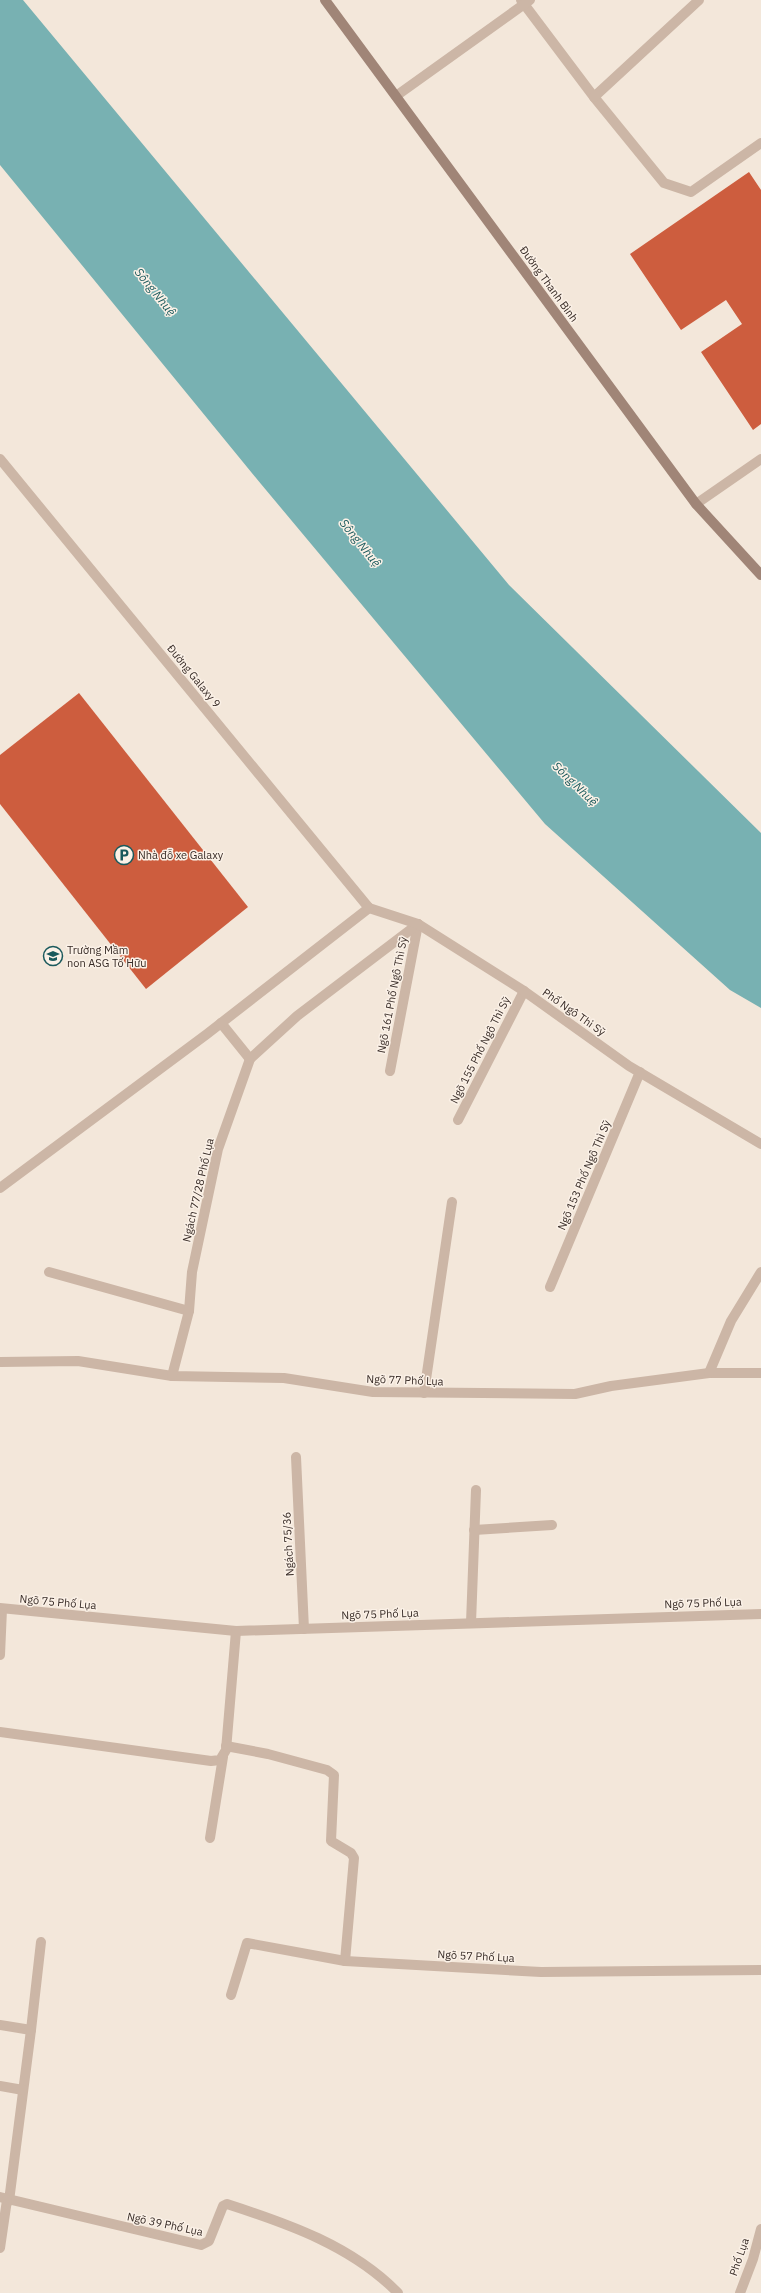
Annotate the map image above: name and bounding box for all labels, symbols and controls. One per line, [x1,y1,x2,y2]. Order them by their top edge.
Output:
street label: Đường Thanh Bình [517,243,581,325]
water label: Sông Nhuệ [132,265,179,319]
water label: Sông Nhuệ [337,516,384,570]
street label: Đường Galaxy 9 [164,642,224,710]
water label: Sông Nhuệ [550,758,601,809]
parking icon: Nhà đỗ xe Galaxy [113,844,135,866]
place label: Nhà đỗ xe Galaxy [138,848,224,862]
street label: Ngõ 161 Phố Ngô Thì Sỹ [374,935,410,1054]
place label: Trường Mầm non ASG Tố Hữu [67,943,147,970]
school or university icon: Trường Mầm non ASG Tố Hữu [42,945,64,967]
street label: Phố Ngô Thì Sỹ [540,985,609,1039]
street label: Ngõ 155 Phố Ngô Thì Sỹ [447,994,513,1106]
street label: Ngõ 153 Phố Ngô Thì Sỹ [554,1117,614,1232]
street label: Ngách 77/28 Phố Lụa [179,1137,217,1243]
street label: Ngõ 77 Phố Lụa [366,1372,444,1388]
street label: Ngách 75/36 [279,1511,297,1577]
street label: Ngõ 75 Phố Lụa [19,1592,97,1612]
street label: Ngõ 75 Phố Lụa [664,1595,742,1611]
street label: Ngõ 75 Phố Lụa [341,1606,419,1622]
street label: Ngõ 57 Phố Lụa [437,1947,515,1965]
street label: Ngõ 39 Phố Lụa [126,2209,204,2239]
street label: Phố Lụa [726,2236,752,2278]

